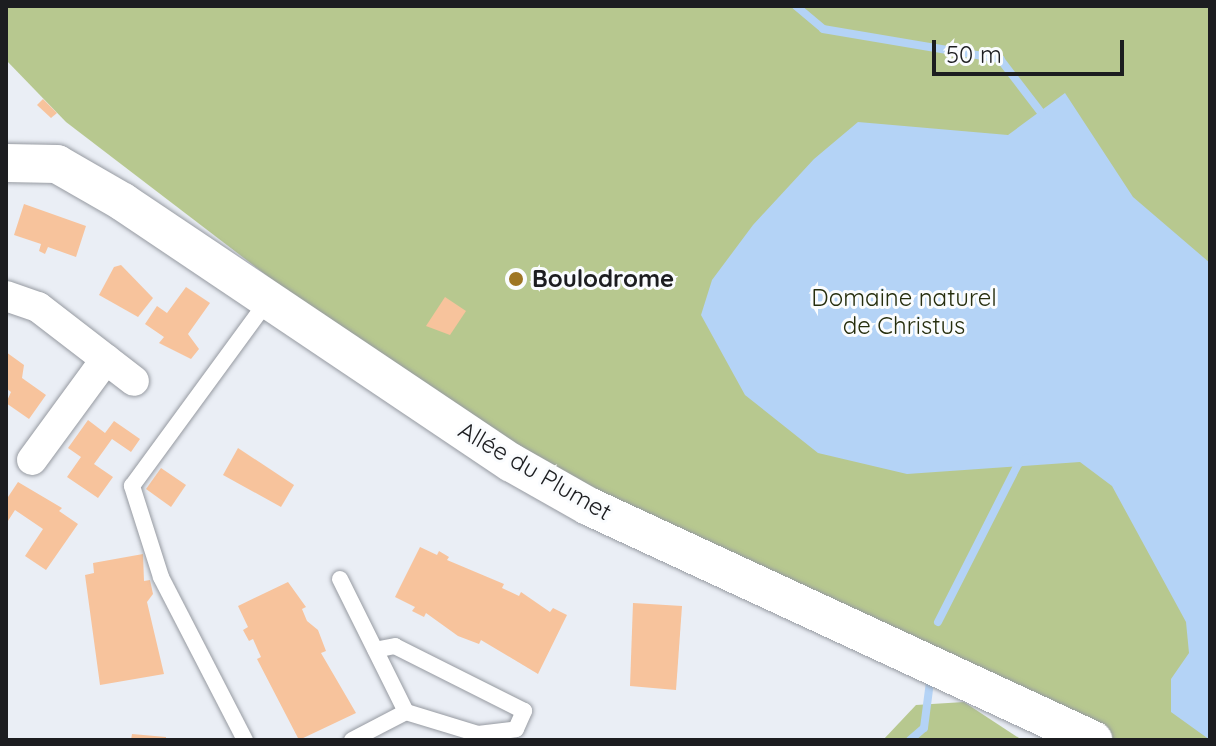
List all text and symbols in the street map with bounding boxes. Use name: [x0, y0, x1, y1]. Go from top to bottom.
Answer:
scale bar: [936, 24, 1128, 74]
text: 50 m: [946, 39, 1002, 69]
place label: Boulodrome: [532, 265, 674, 293]
marker: Boulodrome: [507, 270, 525, 288]
park label: Domaine naturel de Christus: [811, 284, 997, 340]
street label: Allée du Plumet: [453, 416, 617, 526]

